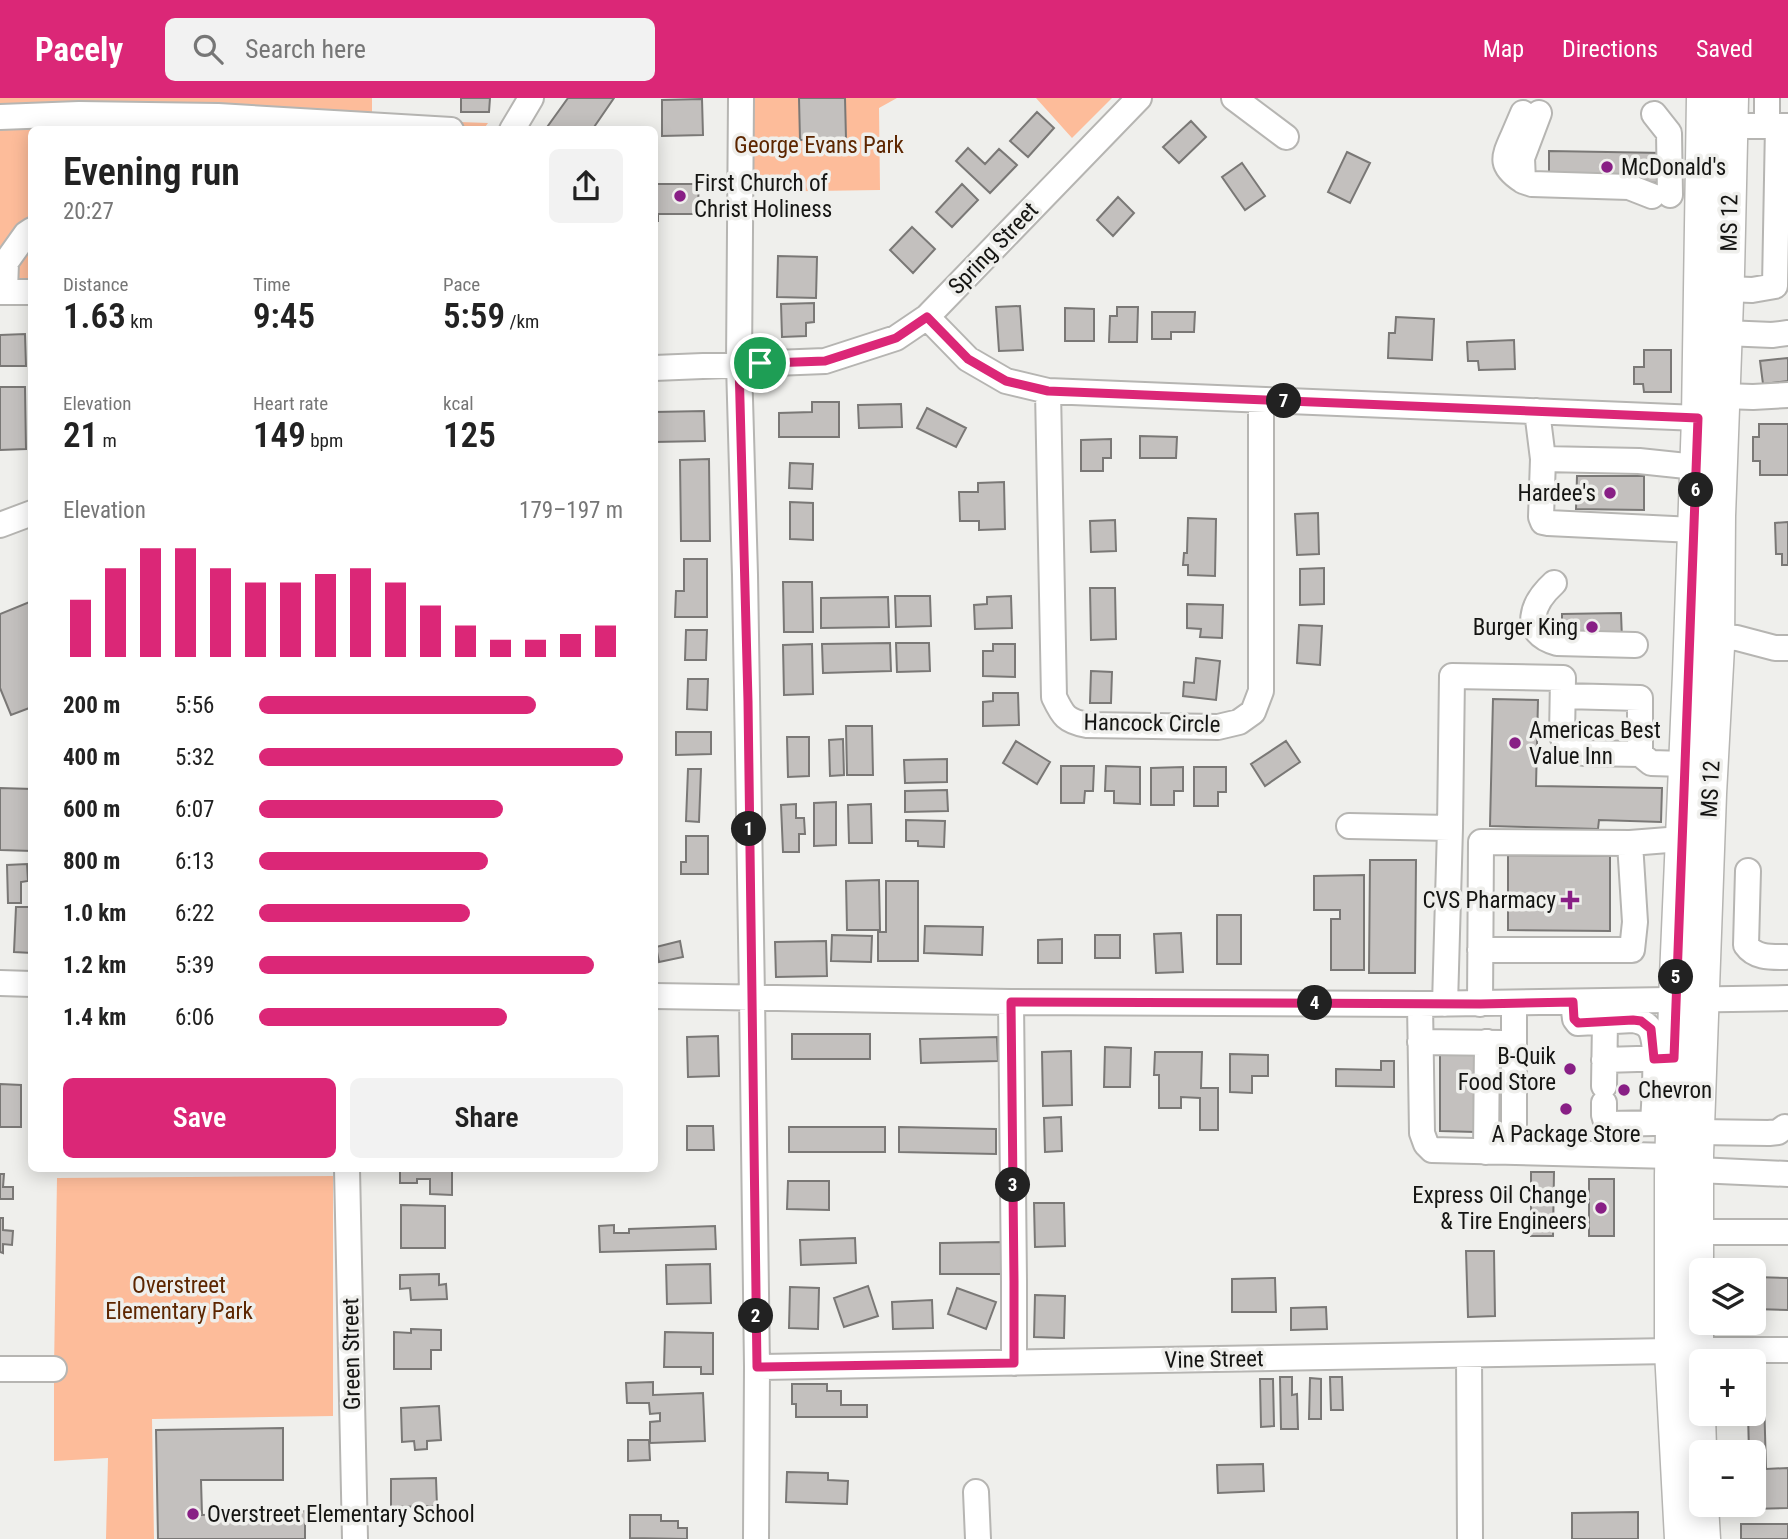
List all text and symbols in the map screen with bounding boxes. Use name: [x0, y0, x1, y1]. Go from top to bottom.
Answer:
search box: [165, 18, 655, 81]
text: Pacely: [35, 30, 123, 69]
icon: search: [189, 30, 227, 68]
text: Search here: [245, 34, 366, 64]
text: Map: [1483, 35, 1524, 63]
text: Directions: [1562, 35, 1658, 63]
text: Saved: [1696, 35, 1753, 63]
park label: George Evans Park: [734, 132, 905, 159]
button: share: [549, 149, 623, 223]
text: Evening run: [63, 150, 240, 194]
place label: McDonald's: [1621, 154, 1726, 181]
marker: McDonald's: [1599, 159, 1615, 175]
place label: First Church of Christ Holiness: [694, 170, 832, 223]
marker: First Church of Christ Holiness: [672, 188, 688, 204]
street label: MS 12: [1716, 194, 1743, 252]
street label: Spring Street: [943, 197, 1044, 300]
text: 20:27: [63, 198, 114, 225]
text: Distance: [63, 273, 128, 296]
text: Time: [253, 273, 290, 296]
text: Pace: [443, 273, 480, 296]
text: 1.63: [63, 296, 126, 337]
text: 9:45: [253, 296, 315, 337]
text: 5:59: [443, 296, 505, 337]
text: km: [126, 310, 153, 333]
text: /km: [505, 310, 539, 333]
pin: [730, 333, 790, 393]
icon: arrive: [741, 344, 779, 382]
pin: 7: [1266, 384, 1302, 418]
text: 7: [1279, 389, 1288, 412]
text: Elevation: [63, 392, 131, 415]
text: Heart rate: [253, 392, 328, 415]
text: kcal: [443, 392, 474, 415]
text: 21: [63, 415, 98, 456]
text: 149: [253, 415, 306, 456]
text: 125: [443, 415, 496, 456]
text: m: [98, 429, 117, 452]
text: bpm: [306, 429, 343, 452]
pin: 6: [1678, 472, 1714, 508]
text: 6: [1691, 478, 1700, 501]
place label: Hardee's: [1517, 480, 1596, 507]
marker: Hardee's: [1602, 485, 1618, 501]
text: Elevation: [63, 497, 146, 524]
text: 179–197 m: [519, 497, 623, 524]
place label: Burger King: [1473, 614, 1578, 641]
marker: Burger King: [1584, 619, 1600, 635]
text: 200 m: [63, 692, 120, 719]
text: 5:56: [175, 692, 214, 719]
street label: Hancock Circle: [1083, 709, 1221, 738]
place label: Americas Best Value Inn: [1529, 717, 1661, 770]
marker: Americas Best Value Inn: [1507, 735, 1523, 751]
text: 400 m: [63, 744, 120, 771]
text: 5:32: [175, 744, 214, 771]
street label: MS 12: [1696, 760, 1725, 818]
text: 600 m: [63, 796, 120, 823]
text: 6:07: [175, 796, 214, 823]
pin: 1: [732, 812, 766, 846]
text: 1: [744, 817, 753, 840]
text: 800 m: [63, 848, 120, 875]
text: 6:13: [175, 848, 214, 875]
place label: CVS Pharmacy: [1422, 887, 1556, 914]
marker: CVS Pharmacy: [1562, 892, 1578, 908]
text: 1.0 km: [63, 900, 126, 927]
text: 6:22: [175, 900, 214, 927]
text: 1.2 km: [63, 952, 126, 979]
text: 5:39: [175, 952, 214, 979]
pin: 5: [1658, 960, 1694, 994]
text: 5: [1671, 965, 1680, 988]
pin: 4: [1298, 986, 1332, 1020]
text: 4: [1310, 991, 1319, 1014]
text: 1.4 km: [63, 1004, 126, 1031]
text: 6:06: [175, 1004, 214, 1031]
place label: B-Quik Food Store: [1458, 1043, 1557, 1096]
marker: B-Quik Food Store: [1562, 1061, 1578, 1077]
place label: Chevron: [1638, 1077, 1712, 1104]
button: Save: [63, 1078, 336, 1158]
button: Share: [350, 1078, 623, 1158]
marker: Chevron: [1616, 1082, 1632, 1098]
marker: A Package Store: [1558, 1101, 1574, 1117]
place label: A Package Store: [1491, 1121, 1641, 1148]
pin: 3: [996, 1168, 1030, 1202]
text: 3: [1008, 1173, 1017, 1196]
place label: Express Oil Change & Tire Engineers: [1412, 1182, 1587, 1235]
marker: Express Oil Change & Tire Engineers: [1593, 1200, 1609, 1216]
map controls: [1689, 1258, 1766, 1517]
button: layers: [1689, 1258, 1766, 1335]
park label: Overstreet Elementary Park: [105, 1272, 253, 1325]
street label: Green Street: [337, 1298, 366, 1410]
pin: 2: [738, 1298, 774, 1334]
text: 2: [751, 1304, 760, 1327]
street label: Vine Street: [1164, 1345, 1264, 1374]
button: +: [1689, 1349, 1766, 1426]
button: −: [1689, 1440, 1766, 1517]
place label: Overstreet Elementary School: [207, 1501, 475, 1528]
marker: Overstreet Elementary School: [185, 1506, 201, 1522]

